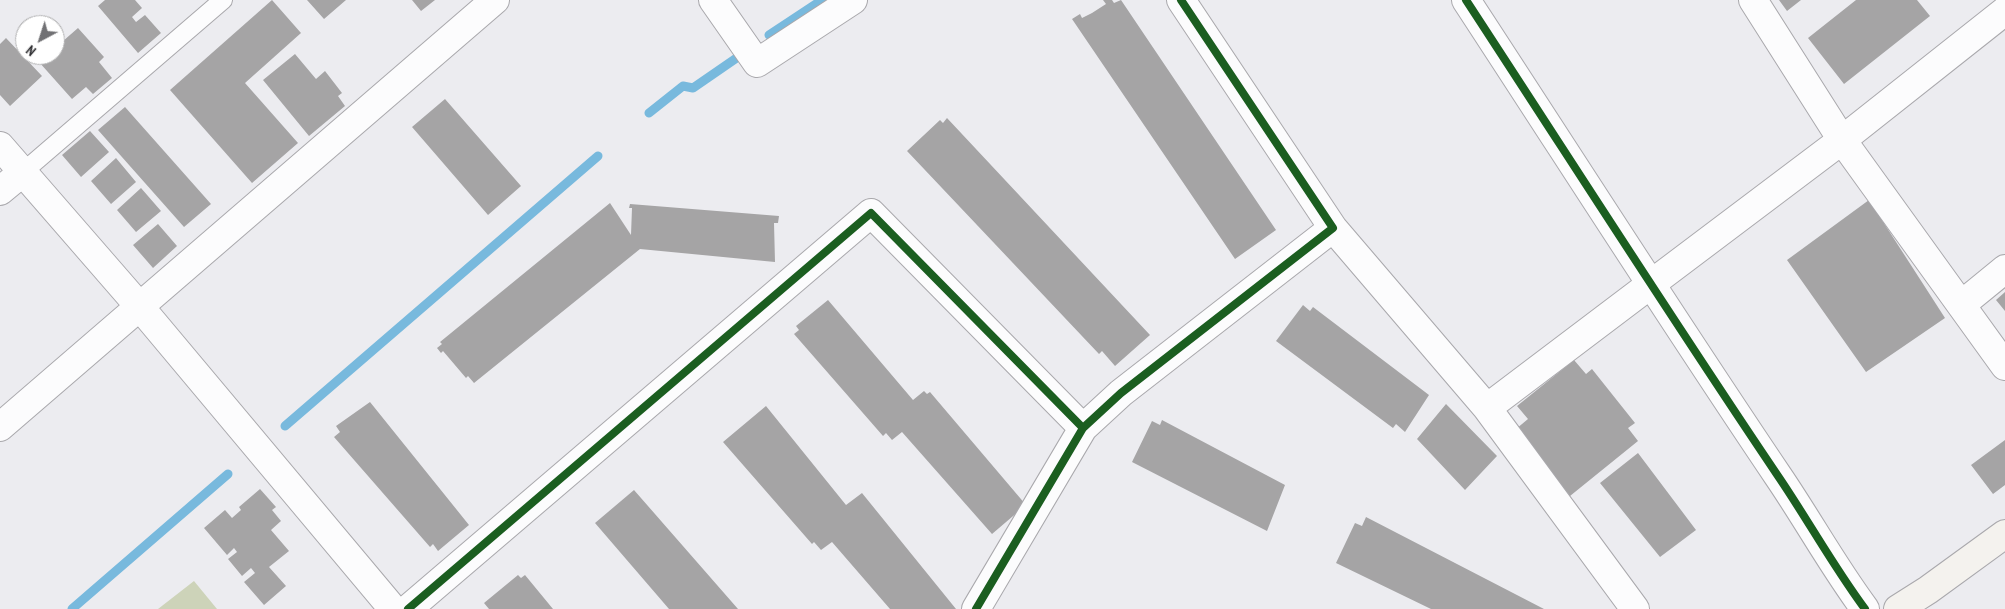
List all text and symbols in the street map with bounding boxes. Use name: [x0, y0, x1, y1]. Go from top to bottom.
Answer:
north arrow: [15, 15, 65, 65]
text: N: [22, 41, 40, 60]

